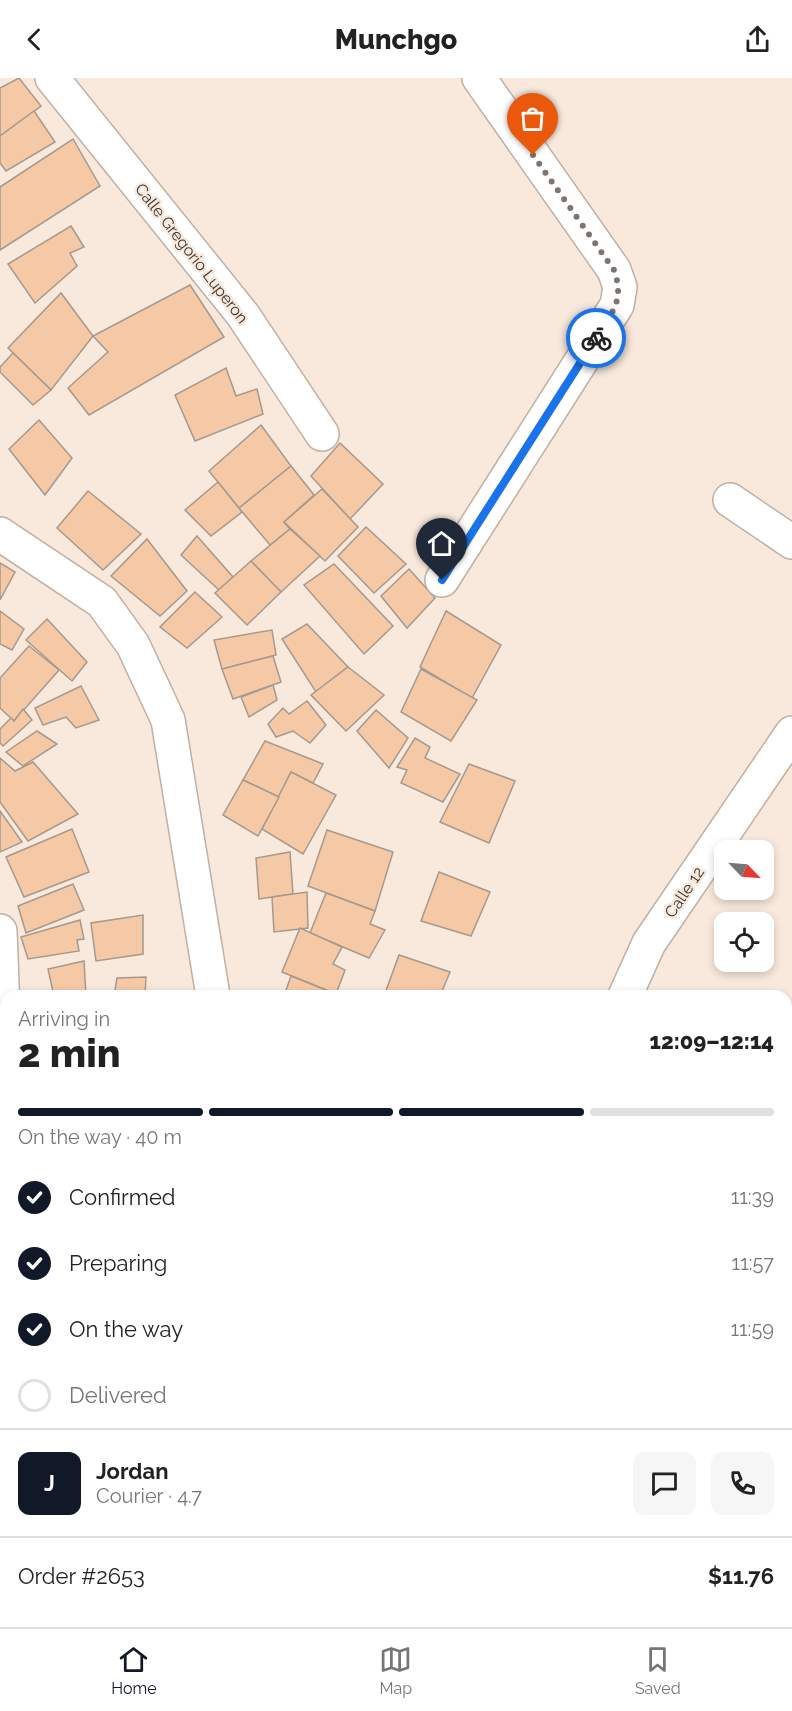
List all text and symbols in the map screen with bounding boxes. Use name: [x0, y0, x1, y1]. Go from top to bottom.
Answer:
icon: back: [18, 23, 51, 56]
icon: share: [741, 23, 774, 56]
text: Munchgo: [335, 24, 457, 55]
pin: [507, 93, 558, 155]
icon: bag: [516, 102, 549, 135]
street label: Calle Gregorio Luperon: [131, 180, 252, 327]
courier: [566, 308, 626, 368]
icon: bike: [580, 322, 613, 355]
pin: [416, 518, 467, 580]
icon: home: [425, 527, 458, 560]
north arrow: [714, 840, 774, 900]
map controls: [714, 840, 774, 972]
street label: Calle 12: [661, 863, 708, 921]
button: locate: [714, 912, 774, 972]
text: Arriving in: [18, 1007, 110, 1031]
text: 12:09–12:14: [650, 1028, 774, 1054]
text: 2 min: [18, 1030, 121, 1076]
text: On the way · 40 m: [18, 1125, 182, 1149]
icon: check: [18, 1181, 51, 1214]
text: Confirmed: [69, 1184, 176, 1210]
text: 11:39: [731, 1185, 774, 1209]
icon: check: [18, 1247, 51, 1280]
text: Preparing: [69, 1250, 167, 1276]
text: 11:57: [732, 1251, 774, 1275]
icon: check: [18, 1313, 51, 1346]
text: On the way: [69, 1316, 183, 1342]
text: 11:59: [731, 1317, 774, 1341]
text: Delivered: [69, 1382, 167, 1408]
button: chat: [633, 1452, 696, 1515]
button: phone: [711, 1452, 774, 1515]
text: Jordan: [96, 1458, 168, 1484]
text: J: [44, 1470, 55, 1496]
text: Courier · 4.7: [96, 1484, 202, 1508]
text: Order #2653: [18, 1563, 145, 1589]
text: $11.76: [708, 1563, 774, 1589]
tab: Home: [111, 1643, 157, 1698]
tab: Map: [379, 1643, 412, 1698]
tab: Saved: [635, 1643, 681, 1698]

